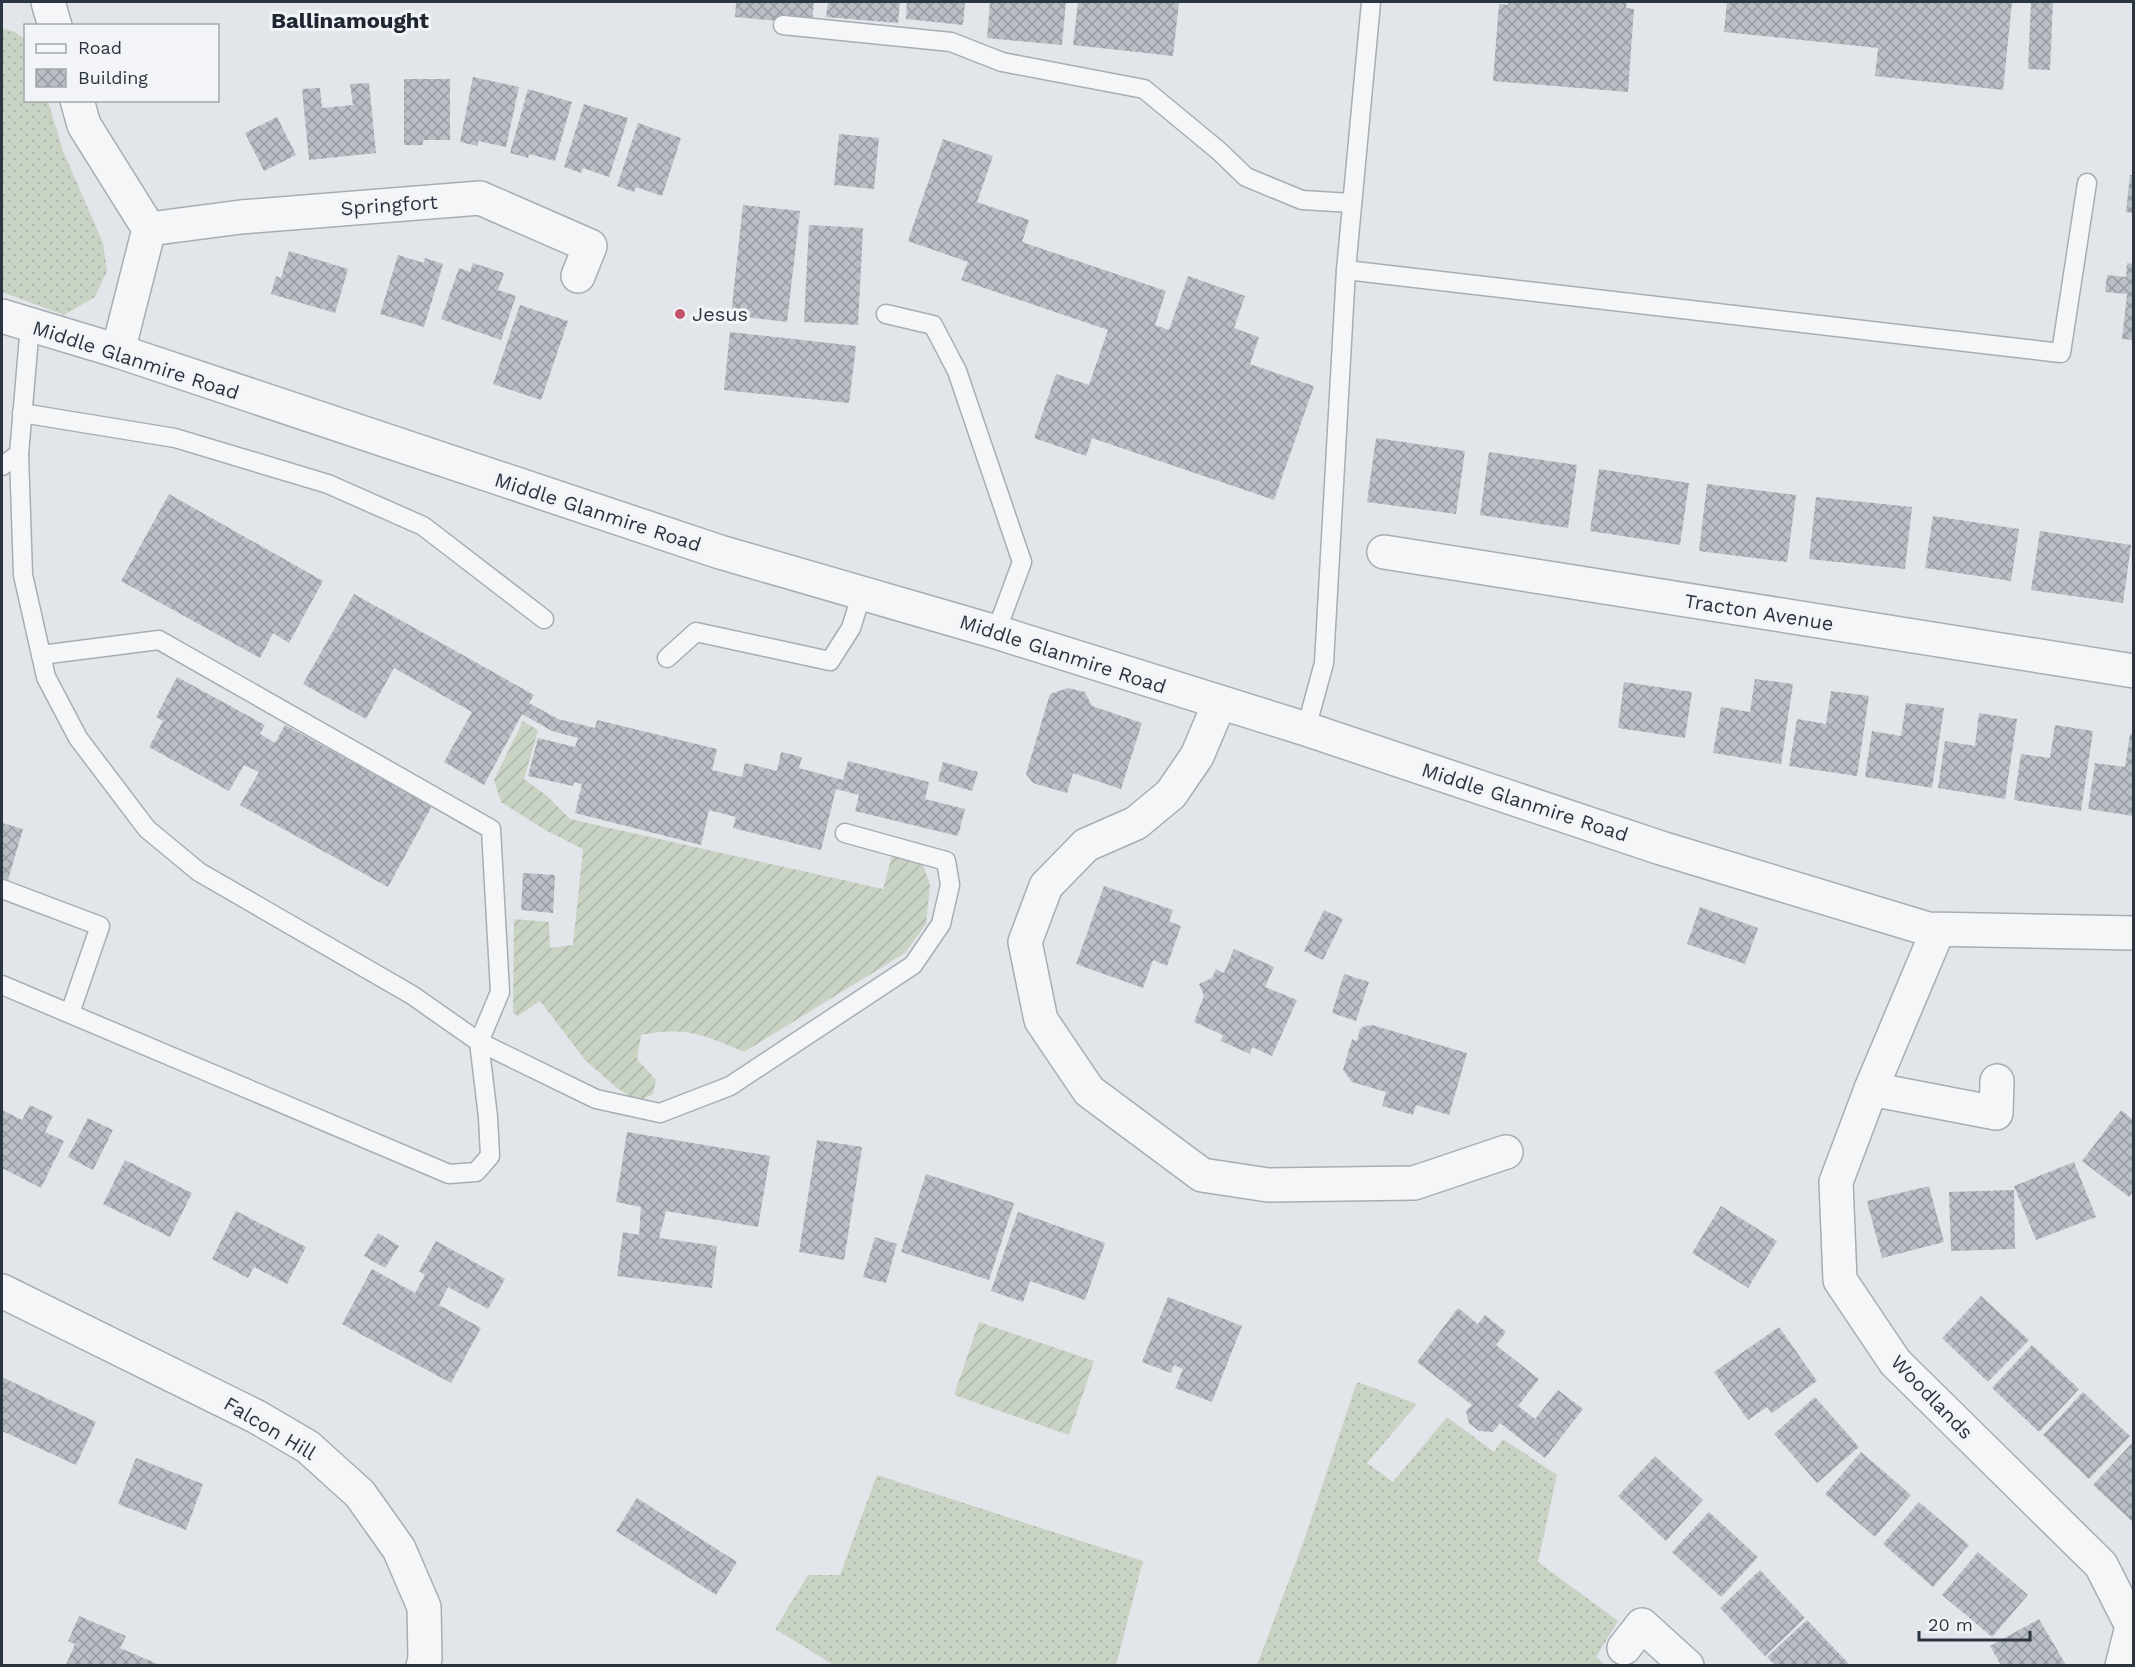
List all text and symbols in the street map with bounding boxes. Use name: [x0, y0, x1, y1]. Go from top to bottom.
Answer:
district label: Ballinamought: [271, 8, 429, 33]
legend: [24, 24, 219, 102]
text: Road: [78, 37, 122, 58]
text: Building: [78, 67, 148, 88]
street label: Springfort: [340, 190, 439, 220]
place label: Jesus: [692, 302, 748, 326]
marker: Jesus: [673, 307, 687, 321]
street label: Middle Glanmire Road: [30, 315, 242, 405]
street label: Middle Glanmire Road: [492, 467, 704, 557]
street label: Tracton Avenue: [1683, 588, 1835, 636]
street label: Middle Glanmire Road: [957, 609, 1169, 699]
street label: Middle Glanmire Road: [1419, 757, 1631, 847]
street label: Woodlands: [1886, 1350, 1978, 1444]
street label: Falcon Hill: [220, 1391, 320, 1465]
scale bar: [1919, 1604, 2030, 1642]
text: 20 m: [1928, 1614, 1973, 1635]

